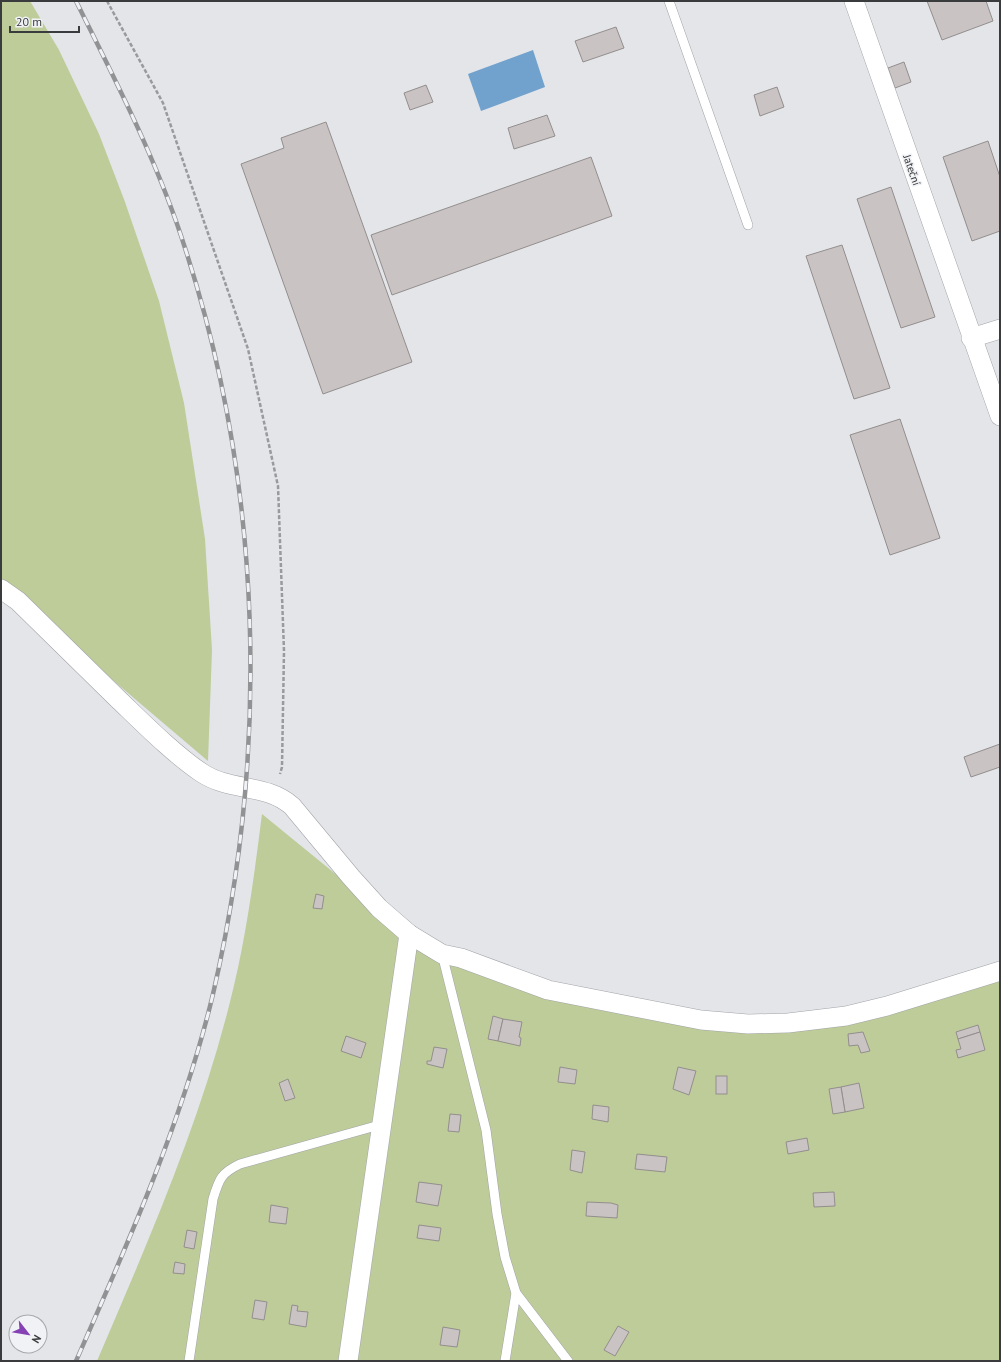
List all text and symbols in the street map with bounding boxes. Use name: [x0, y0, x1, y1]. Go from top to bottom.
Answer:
scale bar: [10, 8, 79, 34]
text: 20 m: [16, 14, 42, 29]
street label: Jateční: [900, 152, 924, 187]
north arrow: [8, 1314, 48, 1354]
text: N: [29, 1332, 44, 1346]

